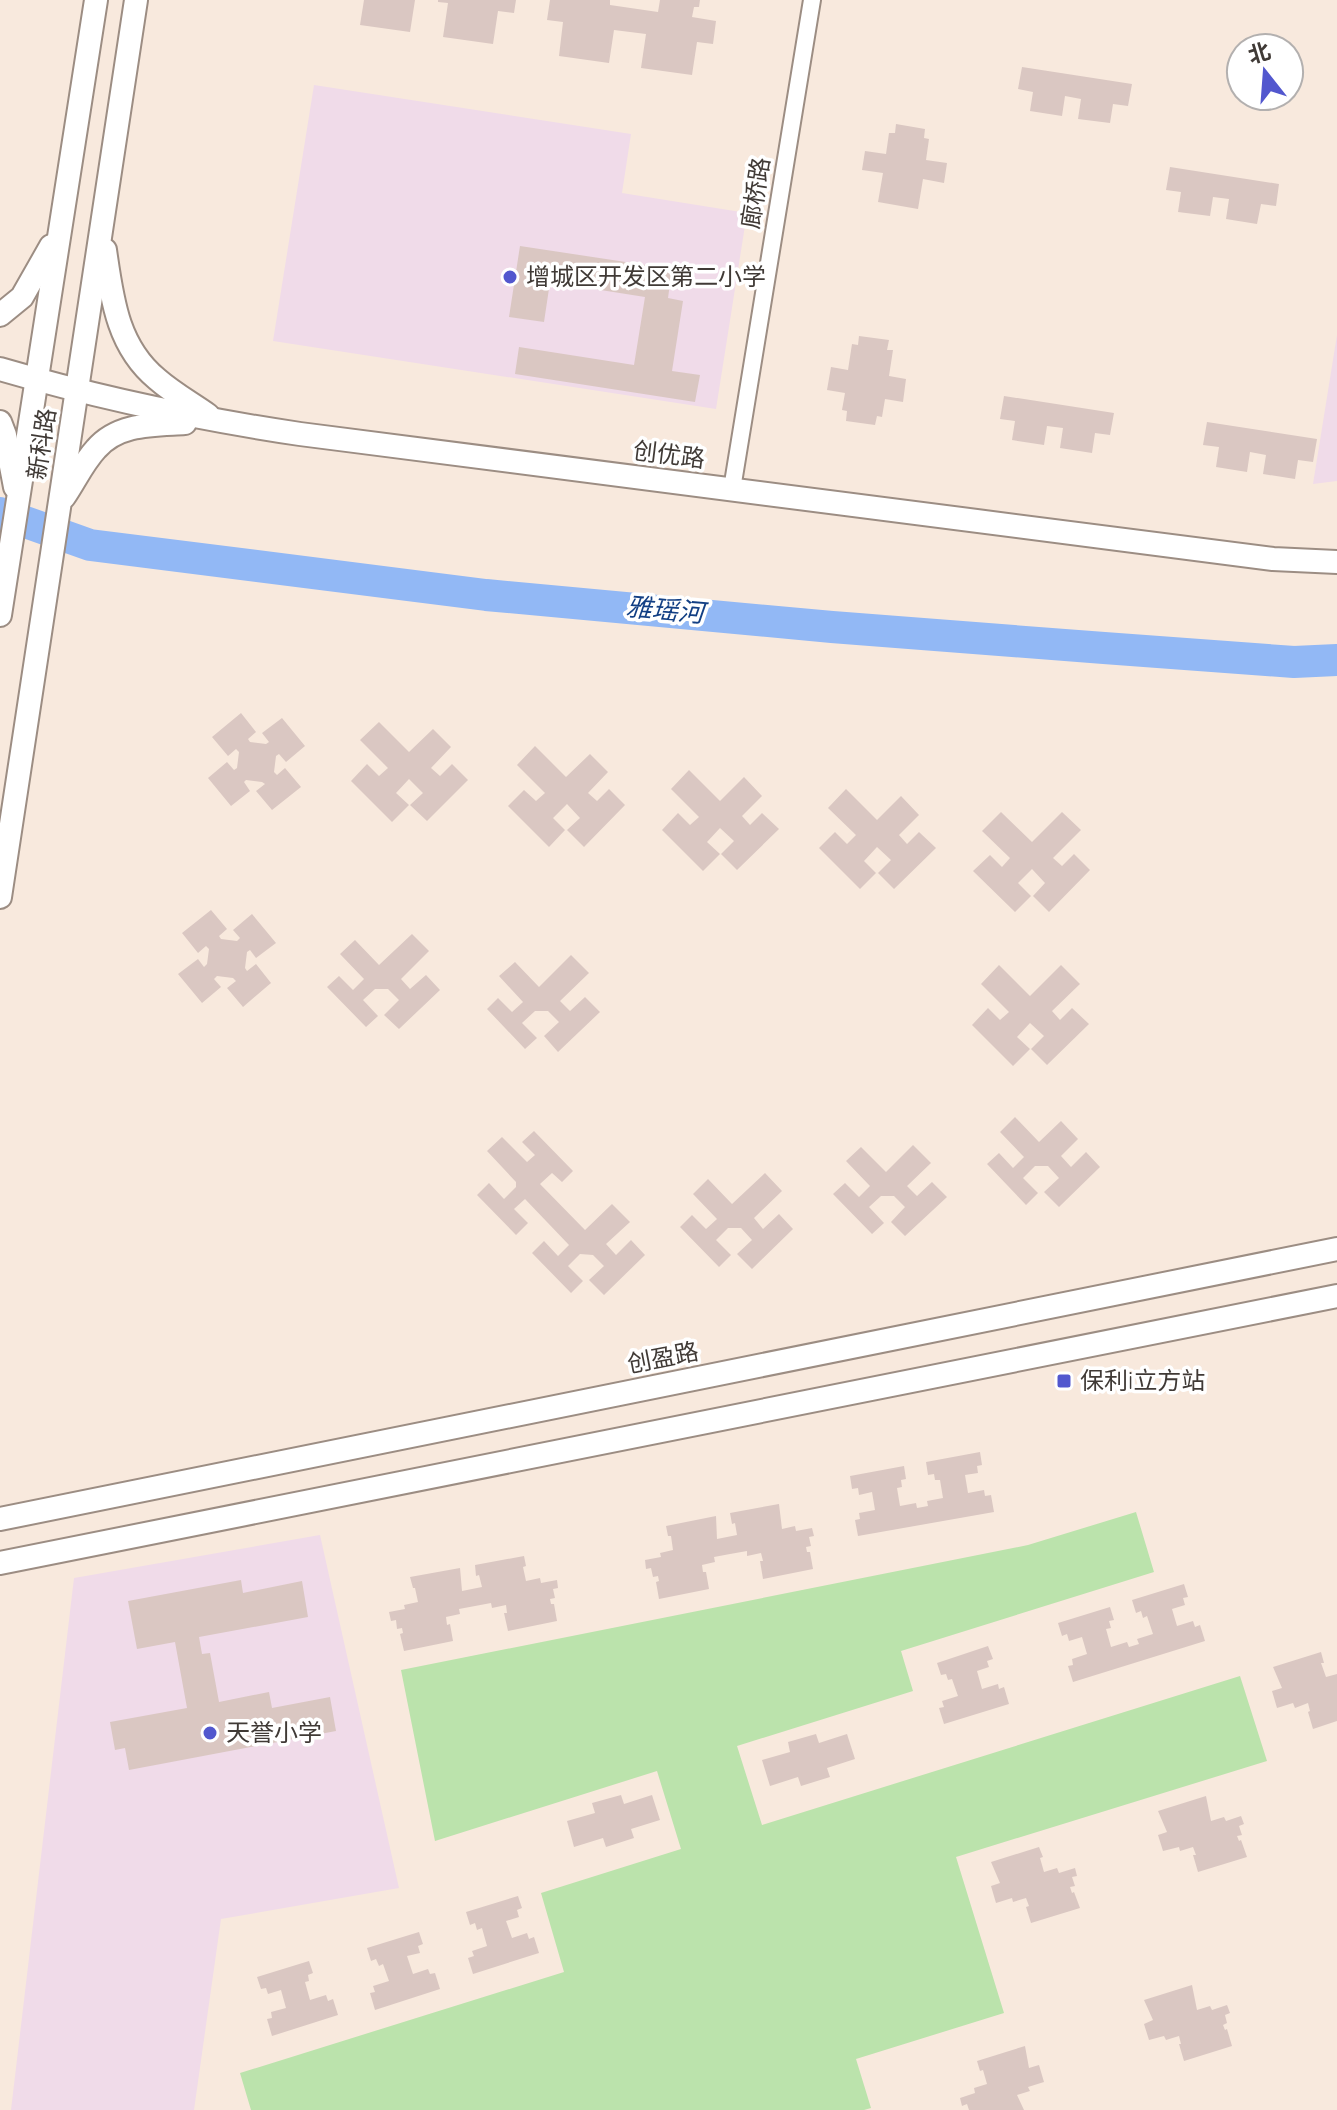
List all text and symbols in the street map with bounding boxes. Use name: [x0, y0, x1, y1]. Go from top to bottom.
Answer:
north arrow: [1225, 32, 1305, 112]
text: 北: [1245, 36, 1274, 69]
street label: 廊桥路: [735, 155, 775, 231]
place label: 增城区开发区第二小学: [526, 261, 766, 291]
marker: 增城区开发区第二小学: [501, 268, 519, 286]
street label: 新科路: [21, 406, 61, 482]
street label: 创优路: [632, 435, 707, 473]
water label: 雅瑶河: [625, 590, 710, 630]
street label: 创盈路: [625, 1335, 701, 1379]
place label: 保利i立方站: [1080, 1365, 1205, 1395]
marker: 保利i立方站: [1055, 1372, 1073, 1390]
place label: 天誉小学: [226, 1717, 322, 1747]
marker: 天誉小学: [201, 1724, 219, 1742]

